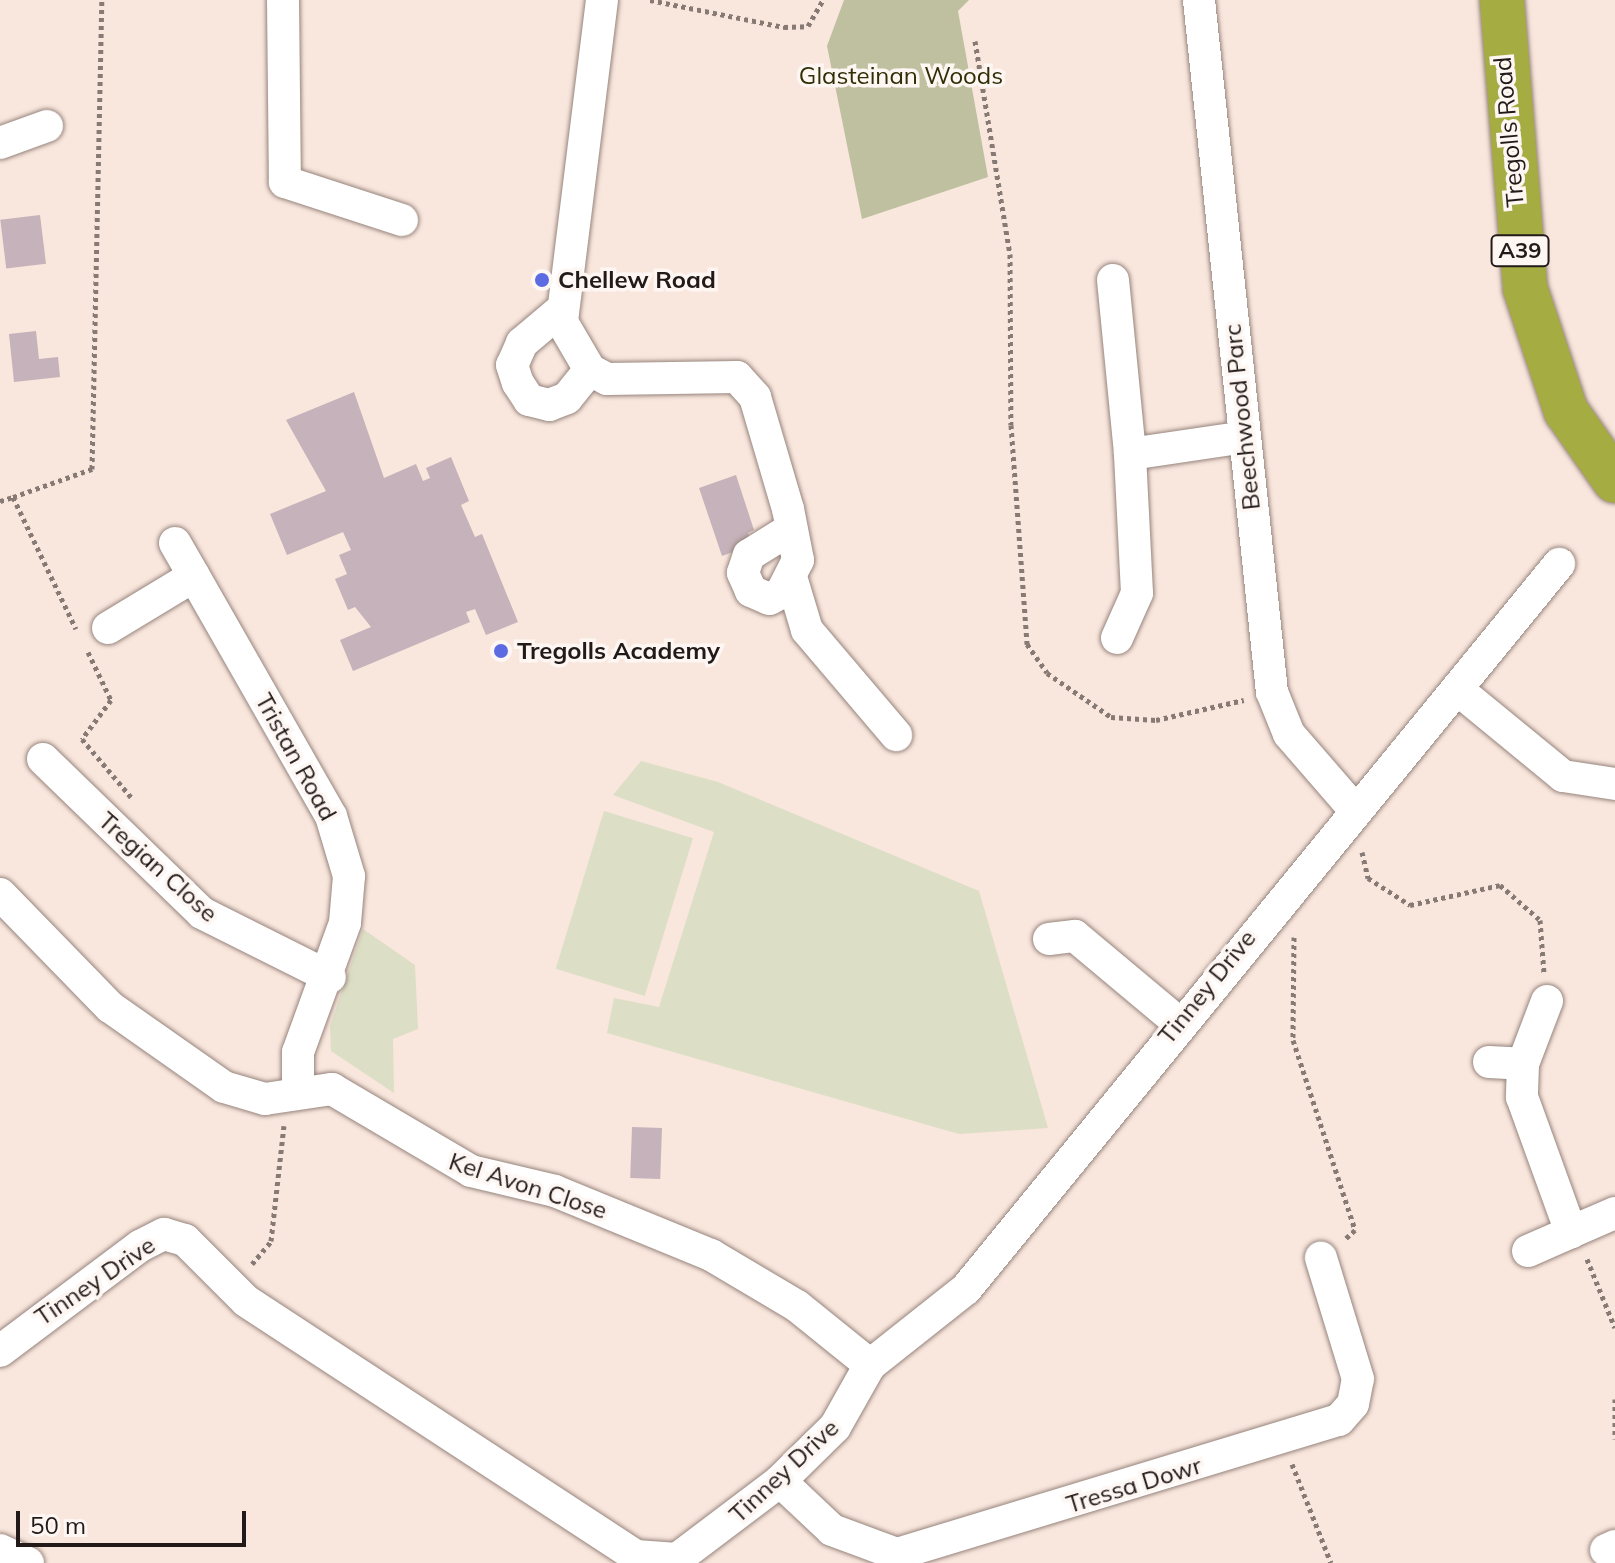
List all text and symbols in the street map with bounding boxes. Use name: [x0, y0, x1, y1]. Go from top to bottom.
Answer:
street label: Tregolls Road: [1488, 56, 1530, 208]
park label: Glasteinan Woods: [799, 62, 1003, 90]
road number: A39: [1490, 233, 1550, 269]
place label: Chellew Road: [558, 266, 716, 294]
marker: Chellew Road: [533, 271, 551, 289]
street label: Beechwood Parc: [1218, 323, 1266, 511]
place label: Tregolls Academy: [517, 637, 720, 665]
marker: Tregolls Academy: [492, 642, 510, 660]
street label: Tristan Road: [249, 688, 343, 826]
street label: Tregian Close: [93, 806, 223, 928]
street label: Tinney Drive: [1152, 924, 1262, 1050]
street label: Kel Avon Close: [445, 1147, 611, 1225]
street label: Tinney Drive: [30, 1230, 160, 1332]
street label: Tinney Drive: [724, 1413, 844, 1529]
street label: Tressa Dowr: [1063, 1451, 1205, 1519]
scale bar: [20, 1495, 250, 1545]
text: 50 m: [30, 1510, 86, 1540]

